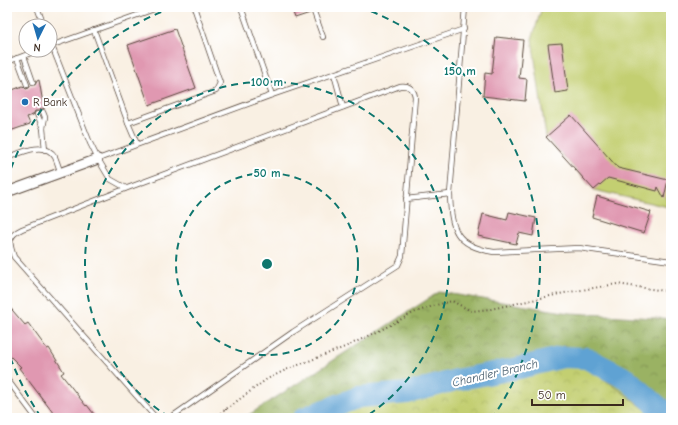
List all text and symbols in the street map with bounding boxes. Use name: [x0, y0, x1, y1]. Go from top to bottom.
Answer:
north arrow: [18, 18, 58, 58]
text: N: [33, 41, 41, 54]
text: 150 m: [444, 64, 476, 78]
text: 100 m: [251, 75, 283, 89]
place label: R Bank: [33, 96, 68, 109]
marker: R Bank: [20, 97, 30, 107]
text: 50 m: [253, 166, 281, 180]
centre of rings: [260, 257, 274, 271]
water label: Chandler Branch: [451, 356, 539, 390]
scale bar: [532, 381, 623, 407]
text: 50 m: [538, 388, 566, 402]

